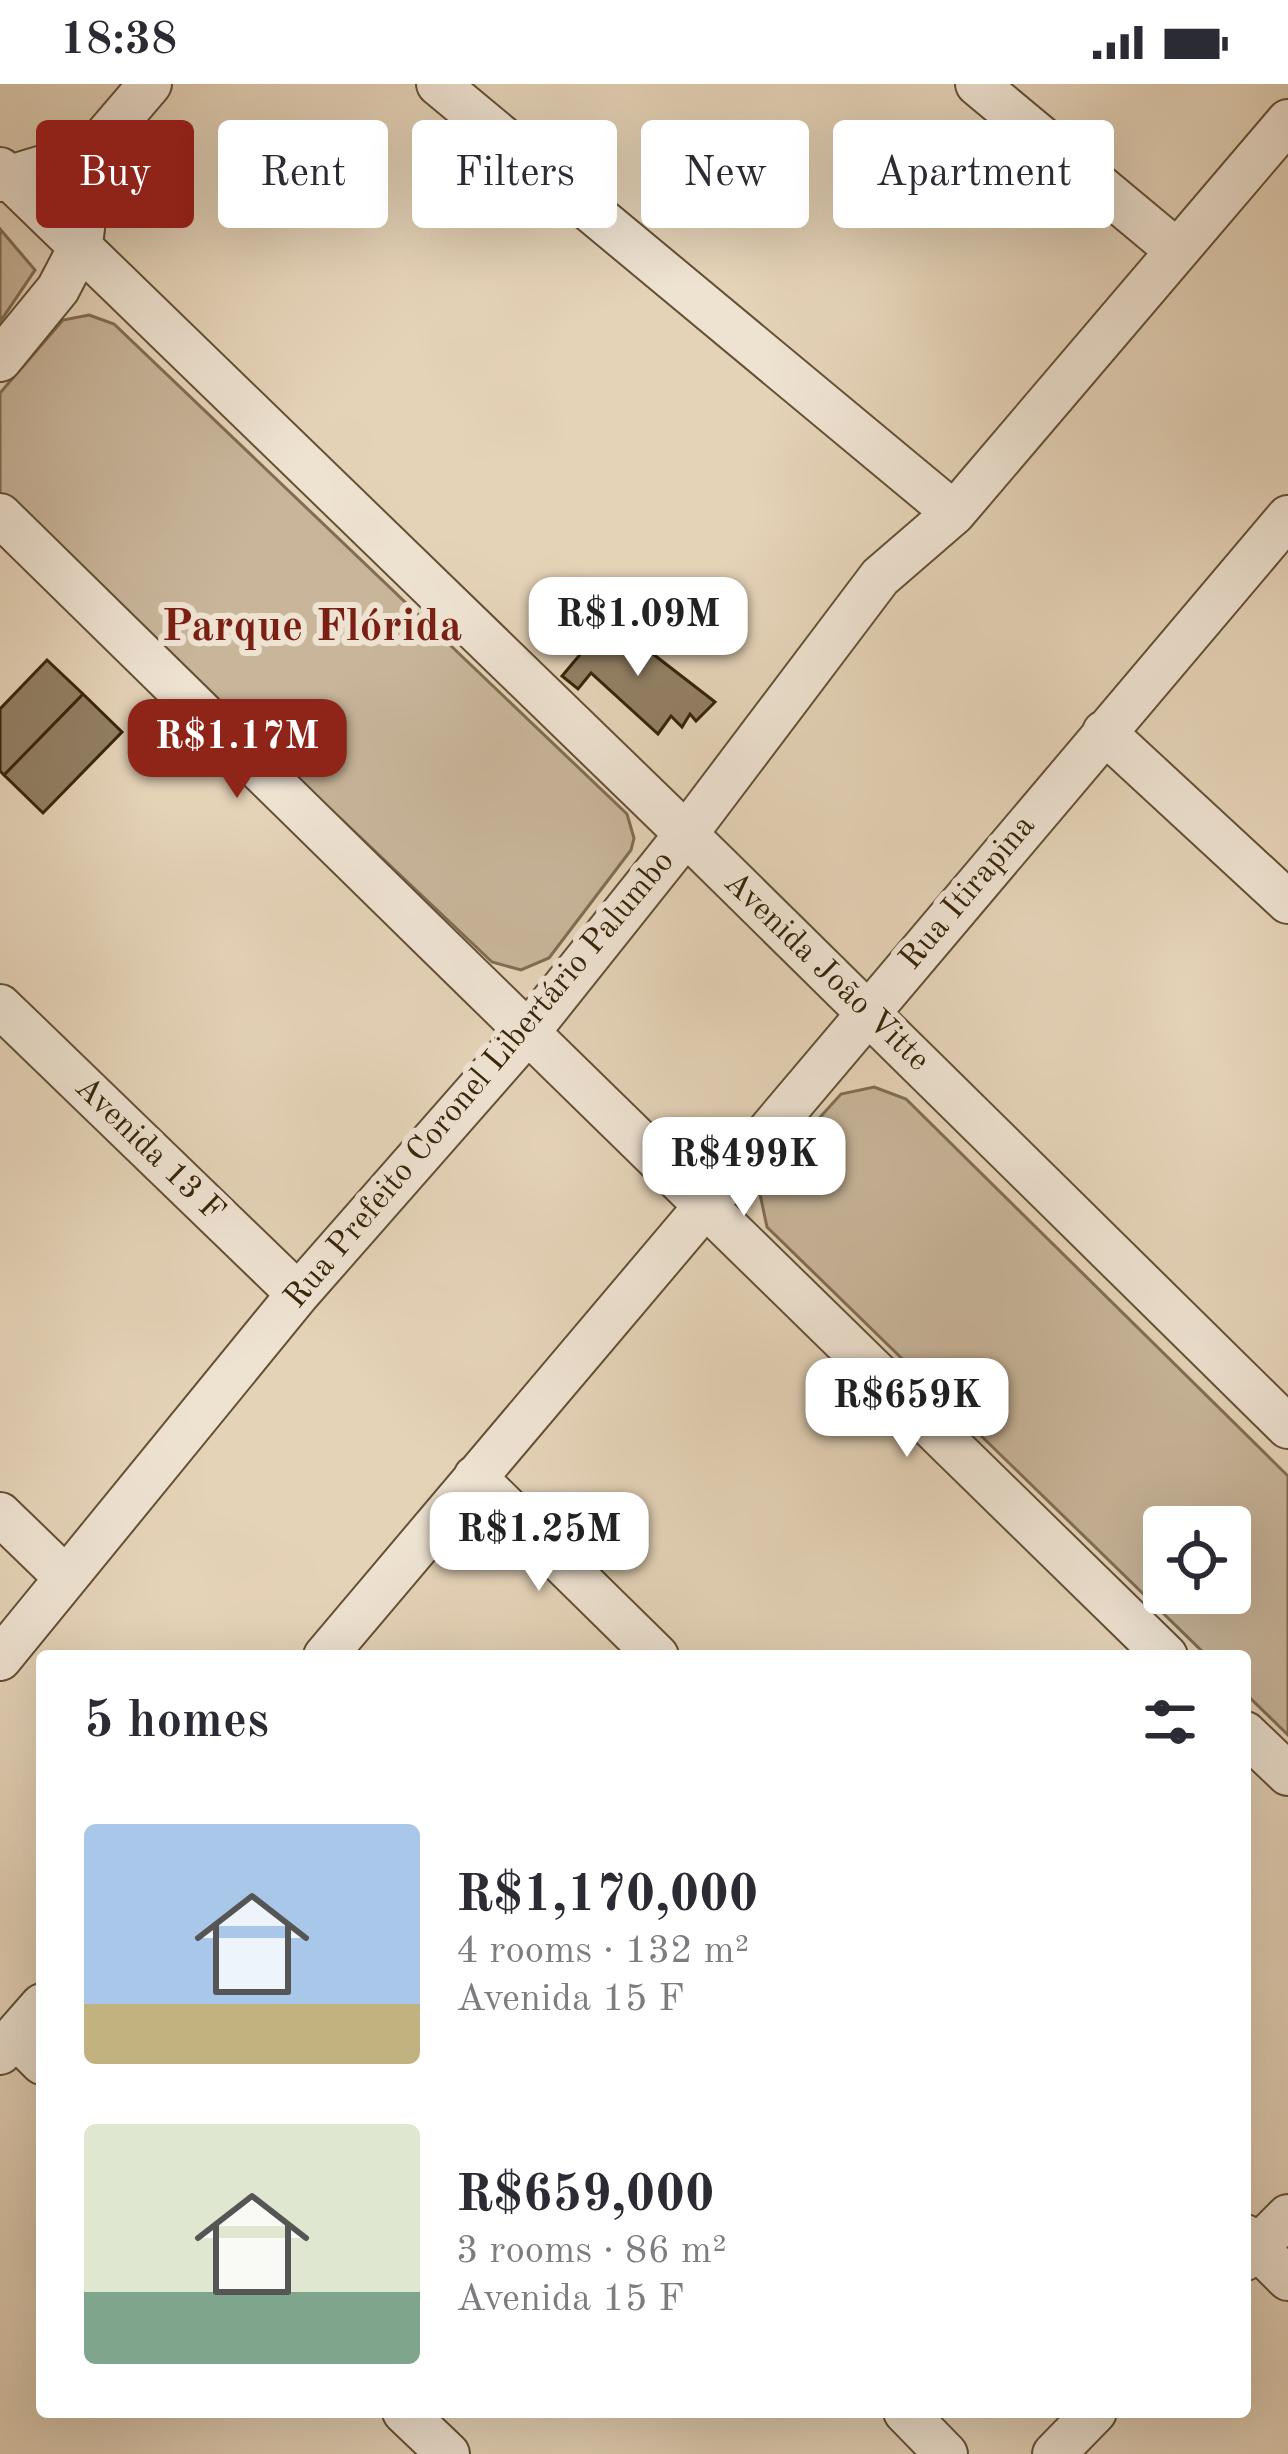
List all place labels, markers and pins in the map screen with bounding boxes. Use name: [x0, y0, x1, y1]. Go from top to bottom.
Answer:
pin: R$1.09M: [527, 577, 749, 679]
pin: R$1.17M: [126, 699, 348, 801]
pin: R$499K: [646, 1117, 842, 1219]
pin: R$659K: [809, 1358, 1005, 1460]
pin: R$1.25M: [428, 1492, 650, 1594]

